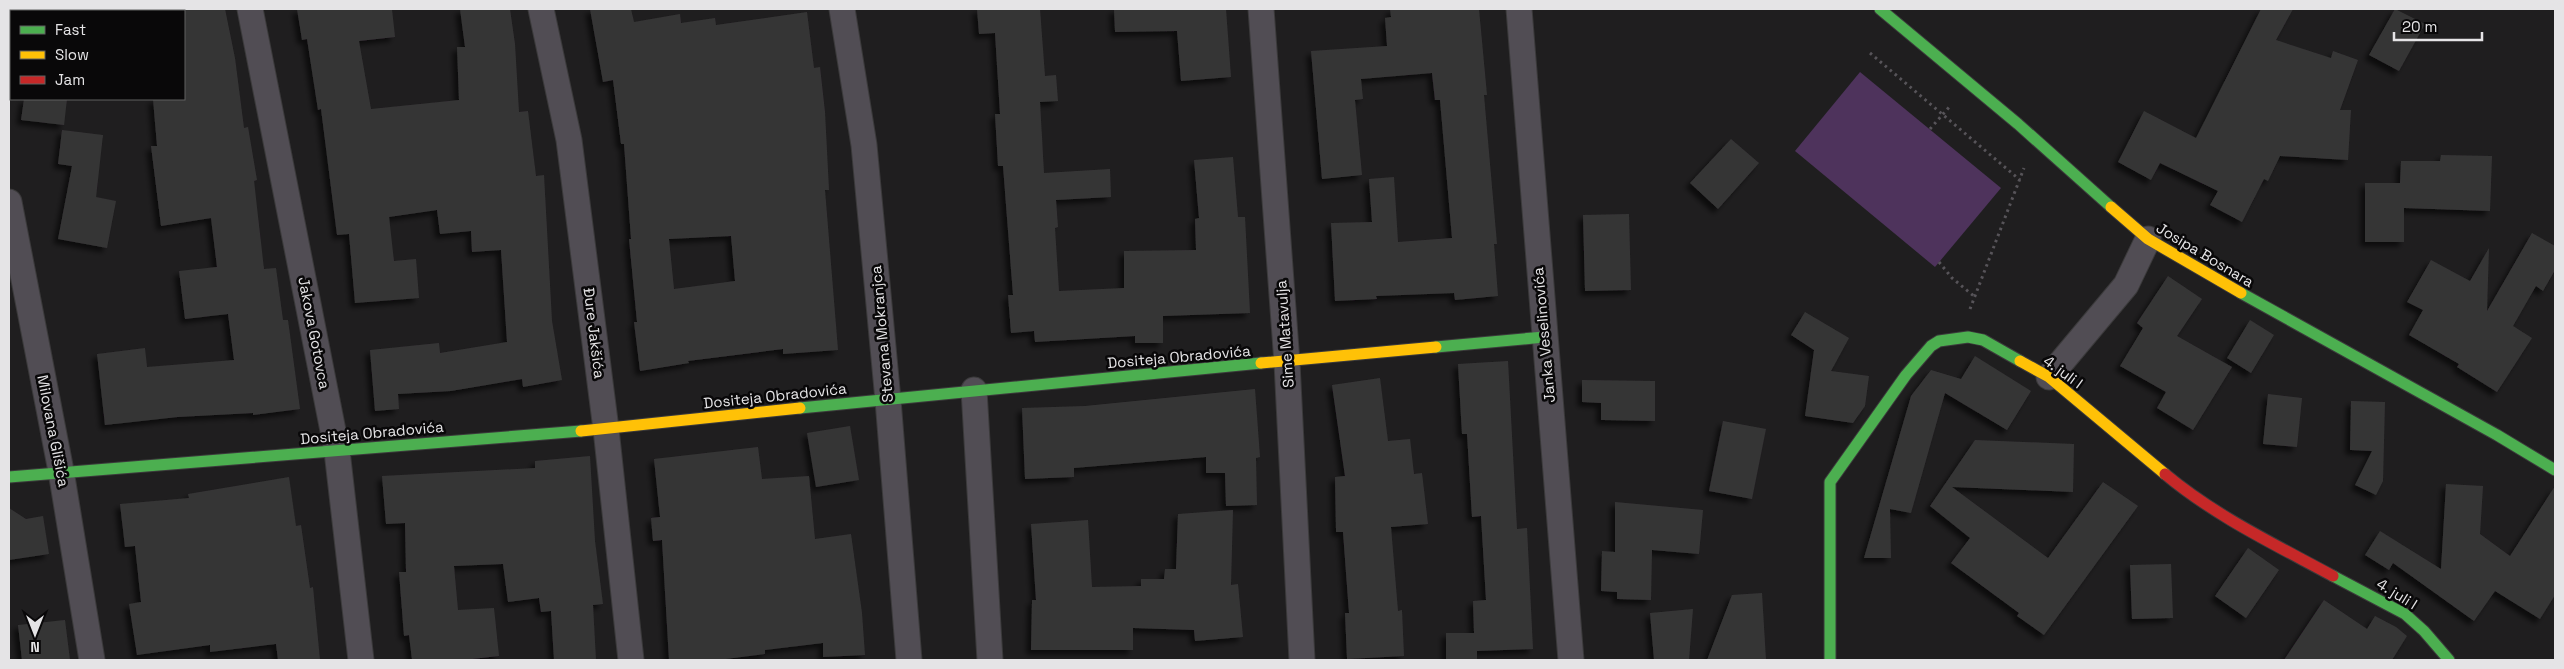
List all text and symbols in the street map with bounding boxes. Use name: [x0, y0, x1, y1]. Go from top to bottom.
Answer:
legend: [10, 10, 185, 100]
scale bar: [2394, 10, 2482, 42]
text: 20 m: [2402, 17, 2437, 36]
text: Fast: [55, 20, 86, 39]
text: Slow: [55, 45, 89, 64]
text: Jam: [55, 70, 85, 89]
street label: Josipa Bosnara: [2153, 218, 2258, 291]
street label: Stevana Mokranjca: [866, 264, 897, 403]
street label: Janka Veselinovića: [1528, 266, 1559, 404]
street label: Jakova Gotovca: [294, 275, 335, 391]
street label: Sime Matavulja: [1271, 279, 1298, 389]
street label: Đure Jakšića: [579, 286, 610, 380]
street label: Dositeja Obradovića: [1106, 341, 1252, 372]
street label: 4. juli I: [2040, 351, 2087, 392]
street label: Milovana Glišića: [33, 373, 74, 489]
street label: Dositeja Obradovića: [702, 378, 848, 412]
street label: Dositeja Obradovića: [299, 417, 445, 448]
street label: 4. juli I: [2373, 574, 2421, 613]
north arrow: [10, 609, 60, 659]
text: N: [30, 638, 40, 656]

